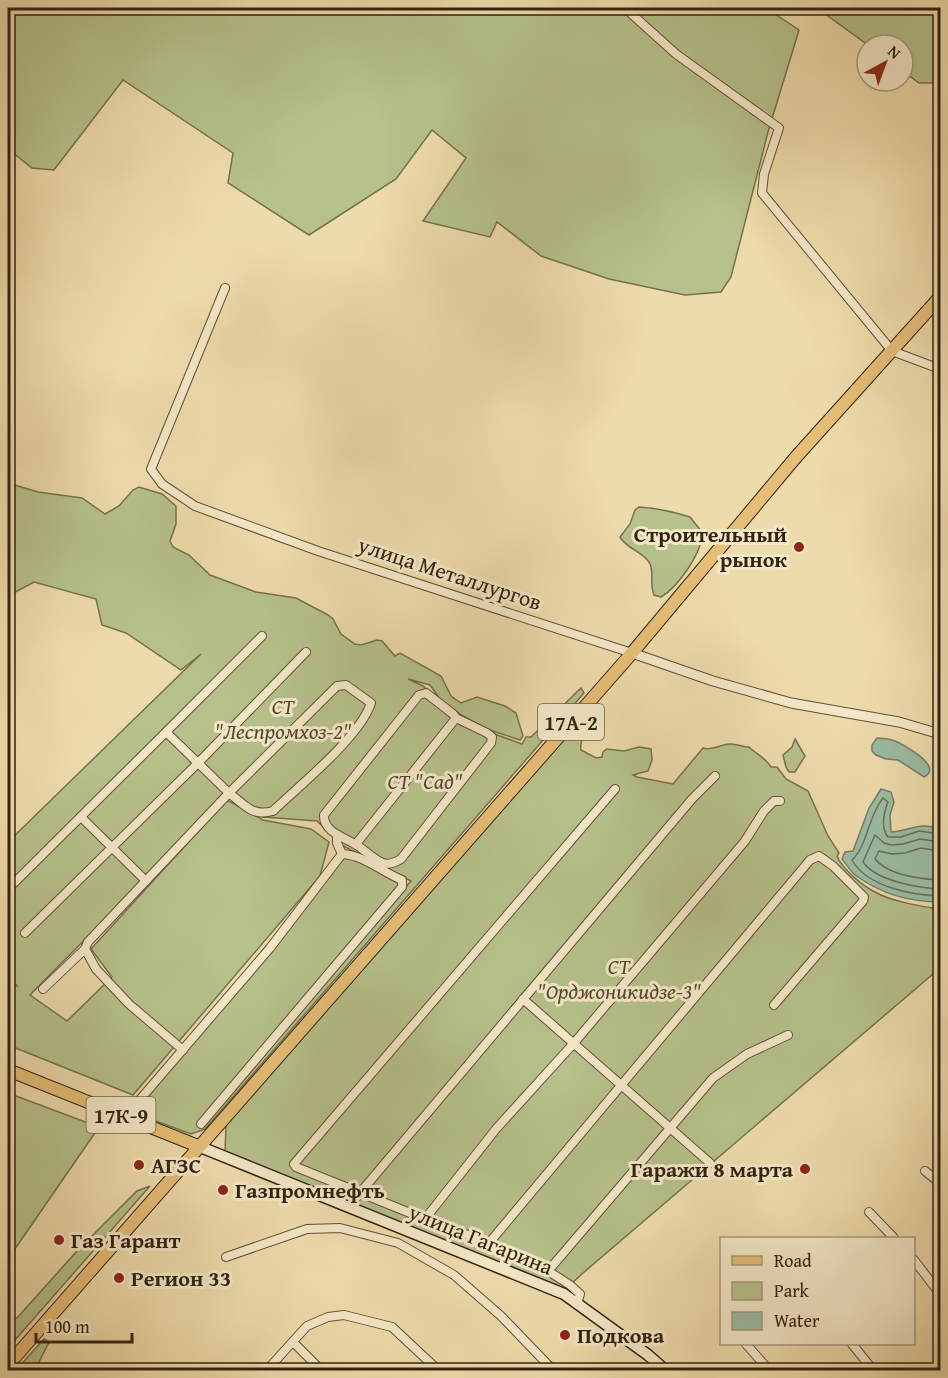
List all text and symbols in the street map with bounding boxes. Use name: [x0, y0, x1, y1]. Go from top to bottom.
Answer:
north arrow: [855, 33, 915, 93]
text: N: [883, 39, 907, 64]
place label: Строительный рынок: [634, 518, 787, 575]
street label: улица Металлургов: [353, 528, 546, 618]
marker: Строительный рынок: [792, 540, 806, 554]
park label: СТ "Леспромхоз-2": [214, 690, 352, 747]
road number: 17А-2: [538, 704, 604, 740]
park label: СТ "Сад": [387, 765, 463, 797]
park label: СТ "Орджоникидзе-3": [537, 950, 701, 1007]
road number: 17К-9: [86, 1097, 156, 1133]
place label: АГЗС: [151, 1149, 201, 1181]
place label: Гаражи 8 марта: [631, 1153, 794, 1185]
marker: АГЗС: [132, 1158, 146, 1172]
marker: Гаражи 8 марта: [798, 1162, 812, 1176]
place label: Газпромнефть: [235, 1174, 385, 1206]
marker: Газпромнефть: [216, 1183, 230, 1197]
street label: улица Гагарина: [403, 1195, 559, 1283]
place label: Газ Гарант: [71, 1224, 181, 1256]
marker: Газ Гарант: [52, 1233, 66, 1247]
legend: [720, 1237, 915, 1345]
text: Road: [774, 1247, 812, 1274]
place label: Регион 33: [131, 1262, 231, 1294]
marker: Регион 33: [112, 1271, 126, 1285]
text: Park: [774, 1277, 810, 1304]
scale bar: [36, 1306, 132, 1344]
text: Water: [774, 1307, 820, 1334]
text: 100 m: [45, 1313, 90, 1340]
place label: Подкова: [577, 1319, 665, 1351]
marker: Подкова: [558, 1328, 572, 1342]

